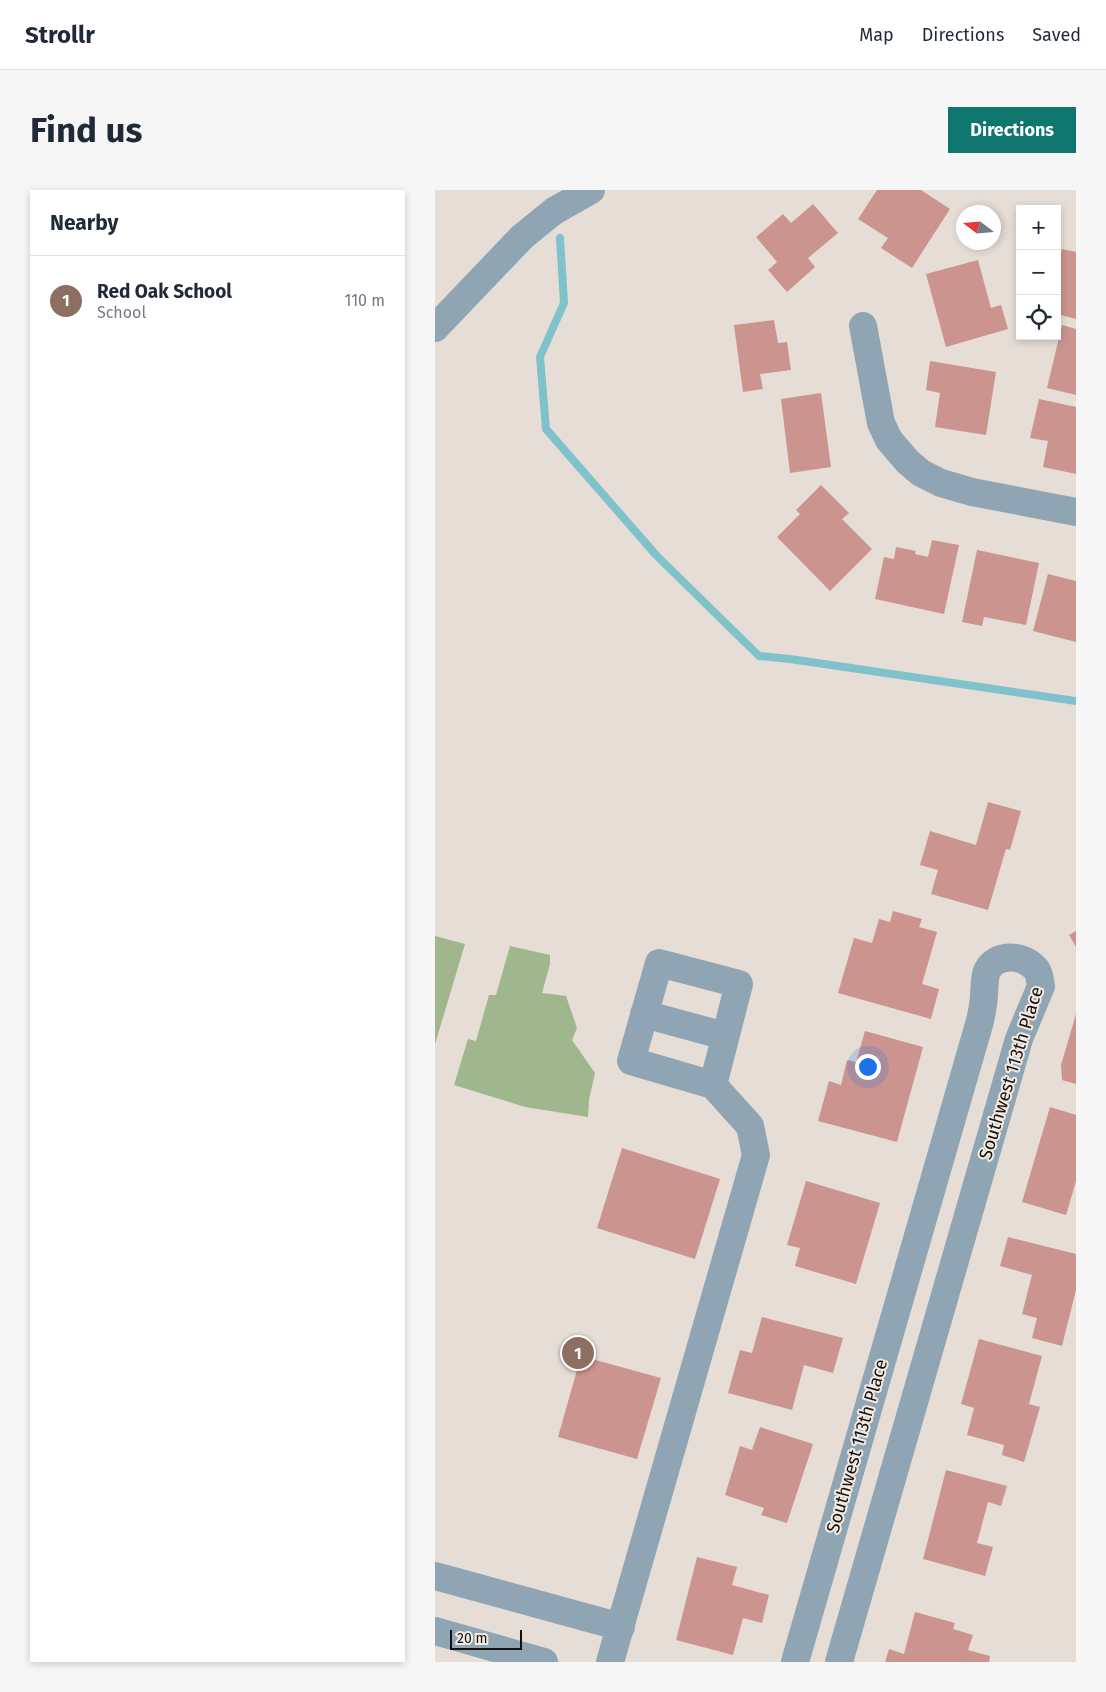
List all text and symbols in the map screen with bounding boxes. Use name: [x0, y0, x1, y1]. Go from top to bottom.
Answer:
text: Strollr: [25, 21, 95, 49]
text: Map: [859, 24, 894, 46]
text: Directions: [922, 24, 1004, 46]
text: Saved: [1032, 24, 1081, 46]
button: Directions: [948, 107, 1076, 153]
text: Find us: [30, 109, 142, 151]
north arrow: [956, 205, 1001, 250]
map controls: [1016, 205, 1061, 340]
button: +: [1016, 205, 1061, 250]
text: Nearby: [50, 210, 118, 236]
button: −: [1016, 250, 1061, 295]
text: Red Oak School: [97, 280, 232, 303]
text: 1: [62, 291, 70, 310]
text: 110 m: [344, 291, 385, 310]
button: locate: [1016, 295, 1061, 340]
text: School: [97, 303, 146, 322]
street label: Southwest 113th Place: [974, 984, 1048, 1162]
your location: [855, 1054, 881, 1080]
pin: 1: [562, 1334, 594, 1372]
street label: Southwest 113th Place: [822, 1357, 892, 1535]
scale bar: [450, 1627, 523, 1650]
text: 20 m: [457, 1630, 487, 1647]

